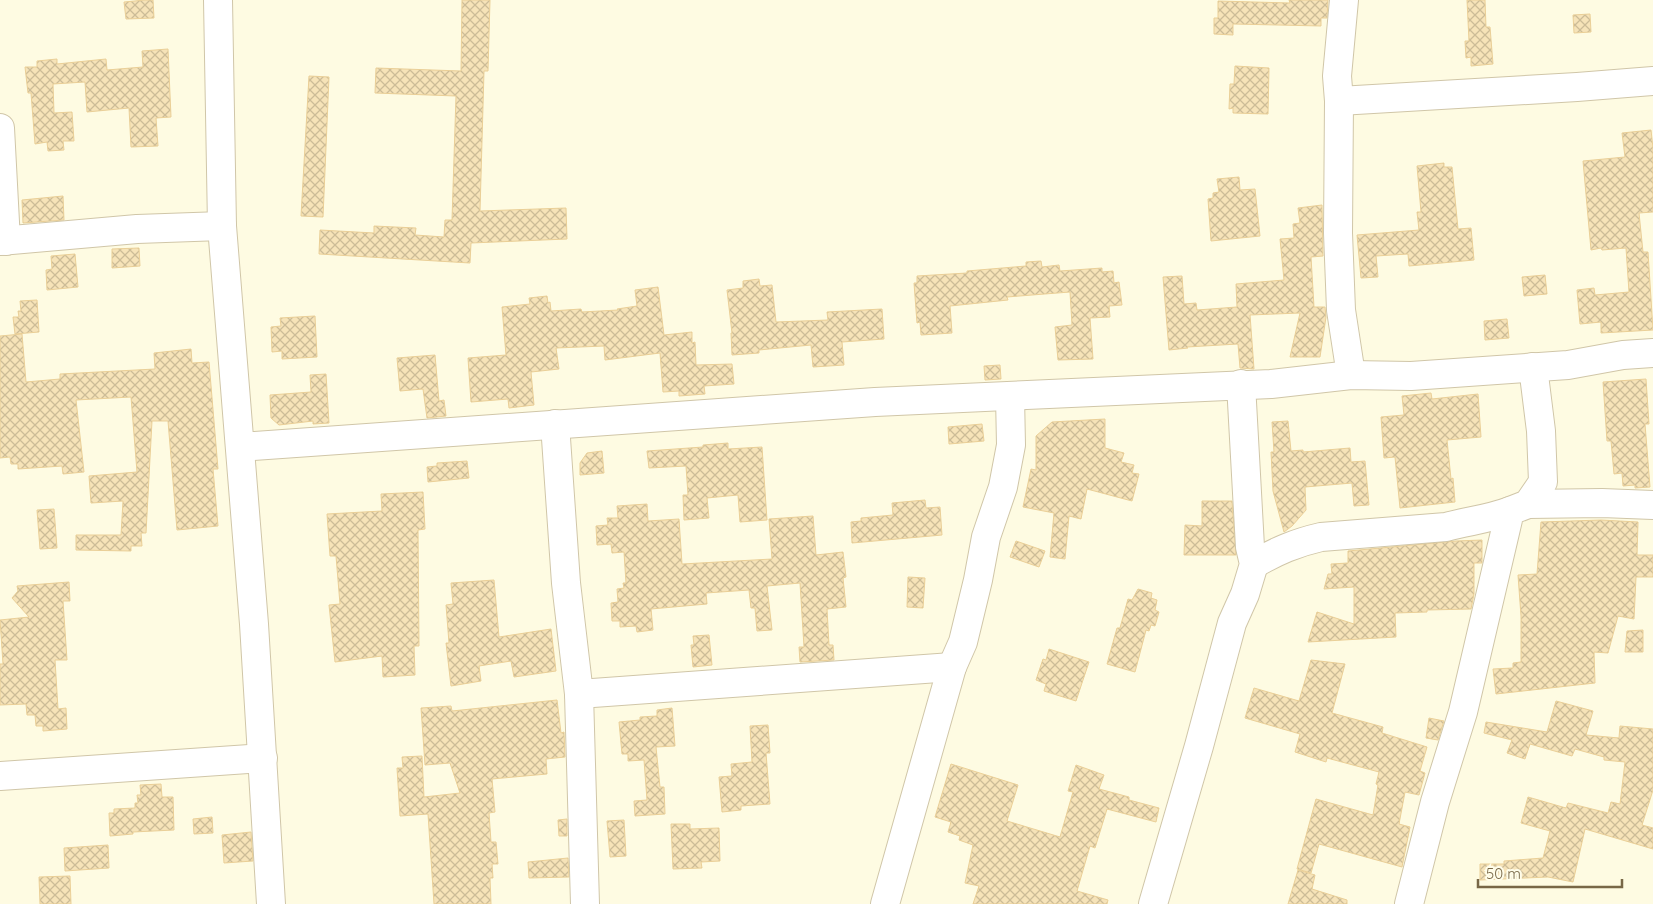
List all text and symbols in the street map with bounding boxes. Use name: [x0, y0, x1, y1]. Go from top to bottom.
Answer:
scale bar: [1478, 856, 1622, 888]
text: 50 m: [1486, 864, 1521, 883]

